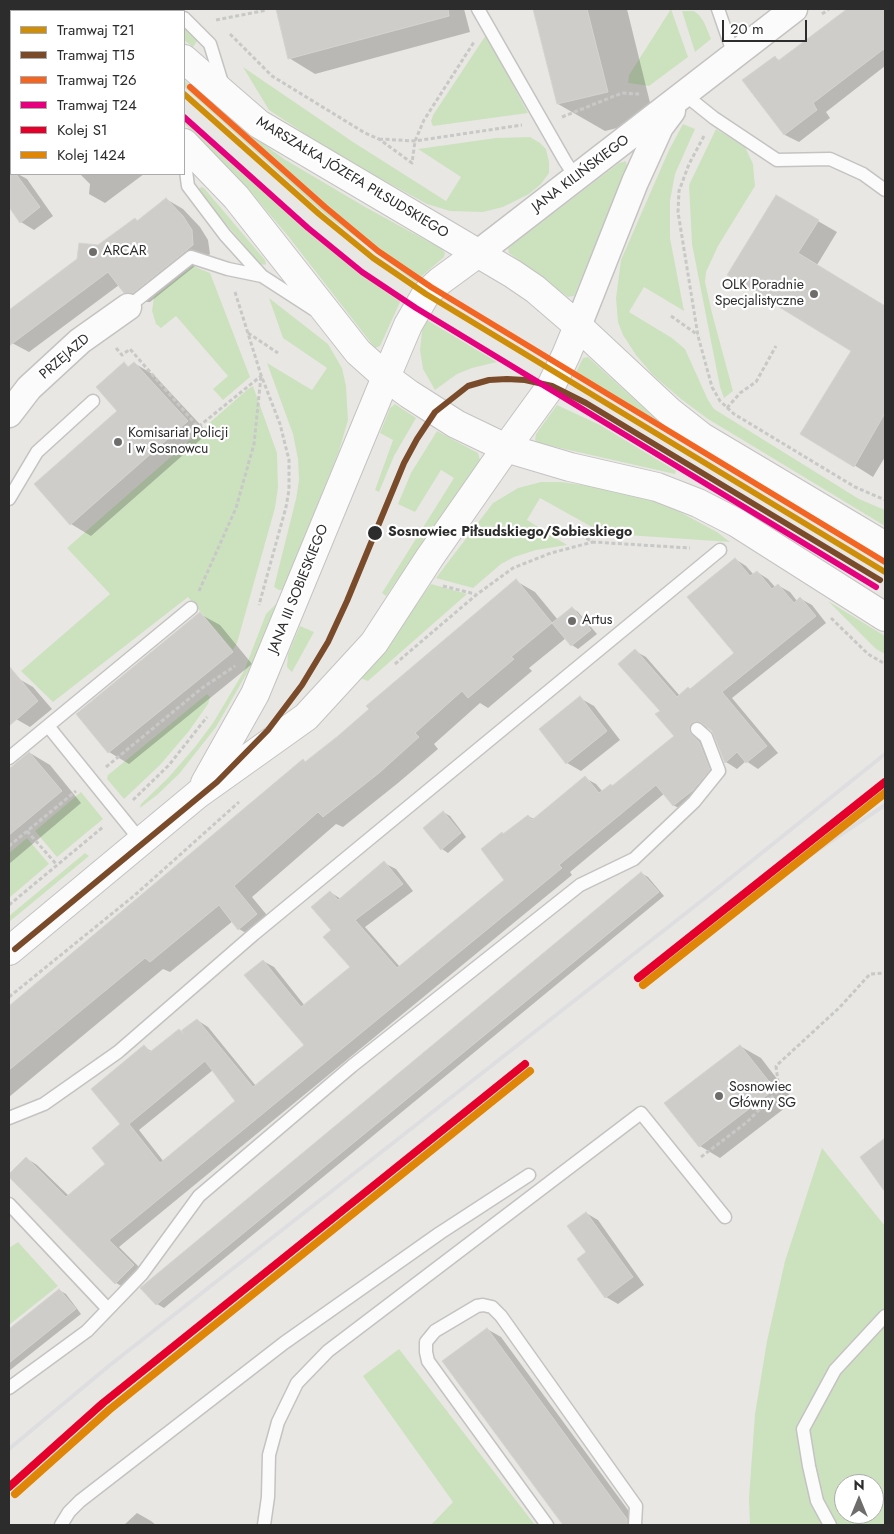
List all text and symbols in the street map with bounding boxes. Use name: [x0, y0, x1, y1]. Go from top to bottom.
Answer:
legend: [10, 10, 185, 175]
scale bar: [724, 10, 809, 42]
text: 20 m: [730, 18, 764, 40]
text: Tramwaj T21: [57, 19, 135, 41]
text: Tramwaj T15: [57, 44, 135, 66]
text: Tramwaj T26: [57, 69, 137, 91]
text: Tramwaj T24: [57, 94, 137, 116]
street label: MARSZAŁKA JÓZEFA PIŁSUDSKIEGO: [253, 114, 451, 242]
text: Kolej S1: [57, 119, 108, 141]
street label: JANA KILIŃSKIEGO: [529, 132, 633, 216]
text: Kolej 1424: [57, 144, 125, 166]
place label: ARCAR: [103, 244, 147, 260]
marker: ARCAR: [87, 246, 99, 258]
place label: OLK Poradnie Specjalistyczne: [715, 278, 804, 310]
marker: OLK Poradnie Specjalistyczne: [808, 288, 820, 300]
street label: PRZEJAZD: [37, 331, 93, 383]
place label: Komisariat Policji I w Sosnowcu: [128, 426, 228, 458]
marker: Komisariat Policji I w Sosnowcu: [112, 436, 124, 448]
street label: JANA III SOBIESKIEGO: [265, 522, 333, 656]
marker: Sosnowiec Piłsudskiego/Sobieskiego: [366, 524, 384, 542]
place label: Sosnowiec Piłsudskiego/Sobieskiego: [388, 525, 632, 541]
place label: Artus: [582, 613, 612, 629]
marker: Artus: [566, 615, 578, 627]
place label: Sosnowiec Główny SG: [729, 1080, 796, 1112]
marker: Sosnowiec Główny SG: [713, 1090, 725, 1102]
north arrow: [834, 1474, 884, 1524]
text: N: [853, 1475, 865, 1495]

